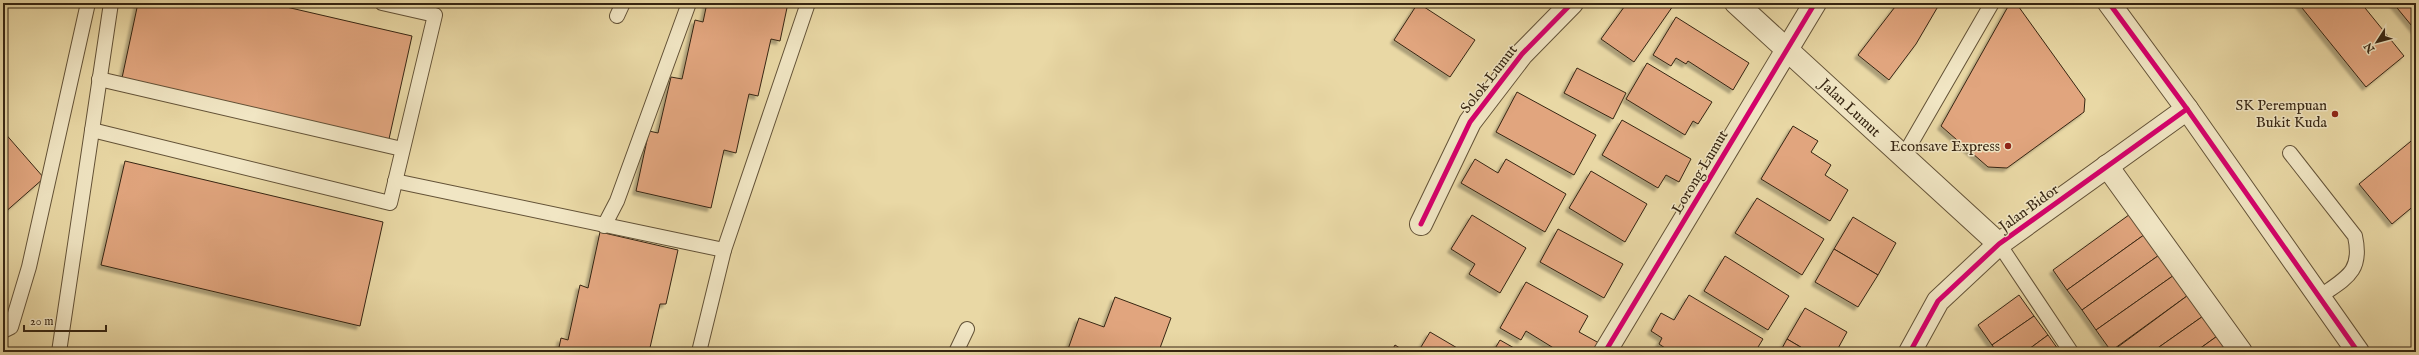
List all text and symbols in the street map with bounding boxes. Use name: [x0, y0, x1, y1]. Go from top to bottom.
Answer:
north arrow: [2357, 22, 2397, 62]
text: N: [2361, 39, 2379, 56]
street label: Solok Lumut: [1456, 41, 1522, 117]
street label: Jalan Lumut: [1814, 73, 1885, 141]
place label: SK Perempuan Bukit Kuda: [2236, 96, 2328, 132]
marker: SK Perempuan Bukit Kuda: [2330, 109, 2340, 119]
street label: Lorong Lumut: [1667, 127, 1733, 217]
place label: Econsave Express: [1890, 137, 2000, 156]
marker: Econsave Express: [2003, 141, 2013, 151]
street label: Jalan Bidor: [1994, 180, 2063, 237]
scale bar: [24, 307, 106, 333]
text: 20 m: [30, 314, 53, 329]

